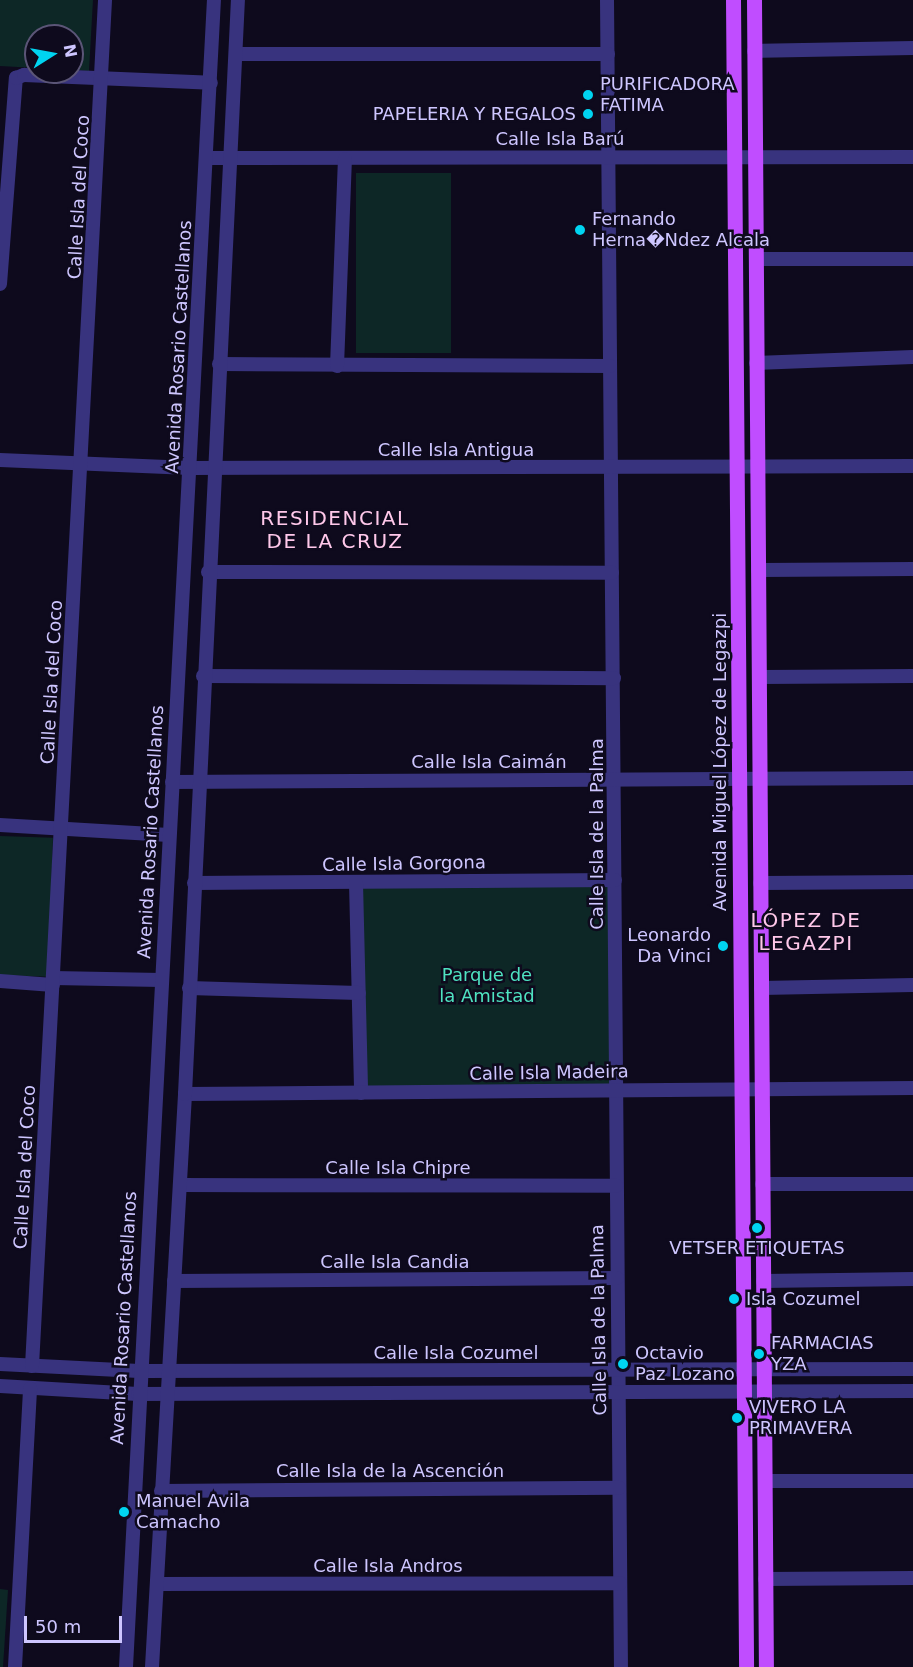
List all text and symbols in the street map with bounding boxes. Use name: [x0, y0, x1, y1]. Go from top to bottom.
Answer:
north arrow: [24, 24, 84, 84]
text: N: [60, 42, 81, 59]
place label: PURIFICADORA FATIMA: [600, 74, 735, 116]
marker: PURIFICADORA FATIMA: [581, 88, 595, 102]
place label: PAPELERIA Y REGALOS: [373, 103, 576, 125]
marker: PAPELERIA Y REGALOS: [581, 107, 595, 121]
street label: Calle Isla del Coco: [64, 114, 94, 280]
street label: Calle Isla Barú: [495, 128, 625, 150]
place label: Fernando Herna�Ndez Alcala: [592, 209, 770, 252]
street label: Avenida Rosario Castellanos: [162, 220, 196, 474]
marker: Fernando Herna�Ndez Alcala: [573, 223, 587, 237]
street label: Calle Isla Antigua: [378, 439, 534, 461]
district label: RESIDENCIAL DE LA CRUZ: [260, 507, 410, 554]
street label: Calle Isla del Coco: [37, 599, 67, 765]
street label: Avenida Miguel López de Legazpi: [709, 613, 731, 911]
street label: Avenida Rosario Castellanos: [134, 705, 168, 959]
street label: Calle Isla de la Palma: [586, 738, 608, 930]
street label: Calle Isla Caimán: [411, 751, 567, 773]
street label: Calle Isla Gorgona: [322, 852, 486, 876]
district label: LÓPEZ DE LEGAZPI: [751, 909, 861, 956]
place label: Leonardo Da Vinci: [627, 925, 711, 968]
marker: Leonardo Da Vinci: [716, 939, 730, 953]
park label: Parque de la Amistad: [439, 965, 535, 1008]
street label: Calle Isla Madeira: [469, 1061, 629, 1085]
street label: Calle Isla del Coco: [10, 1084, 40, 1250]
street label: Calle Isla Chipre: [325, 1157, 471, 1179]
street label: Avenida Rosario Castellanos: [107, 1191, 141, 1445]
marker: VETSER ETIQUETAS: [750, 1221, 764, 1235]
street label: Calle Isla de la Palma: [587, 1224, 611, 1416]
place label: VETSER ETIQUETAS: [669, 1237, 845, 1259]
street label: Calle Isla Candia: [320, 1251, 470, 1273]
place label: Isla Cozumel: [746, 1288, 860, 1310]
marker: Isla Cozumel: [727, 1292, 741, 1306]
place label: FARMACIAS YZA: [771, 1333, 874, 1376]
street label: Calle Isla Cozumel: [374, 1342, 538, 1364]
place label: Octavio Paz Lozano: [635, 1343, 735, 1386]
marker: FARMACIAS YZA: [752, 1347, 766, 1361]
marker: Octavio Paz Lozano: [616, 1357, 630, 1371]
place label: VIVERO LA PRIMAVERA: [749, 1397, 852, 1440]
marker: VIVERO LA PRIMAVERA: [730, 1411, 744, 1425]
street label: Calle Isla de la Ascención: [276, 1460, 504, 1482]
place label: Manuel Avila Camacho: [136, 1491, 250, 1534]
marker: Manuel Avila Camacho: [117, 1505, 131, 1519]
street label: Calle Isla Andros: [313, 1555, 463, 1577]
scale bar: [27, 1604, 124, 1642]
text: 50 m: [35, 1616, 81, 1637]

